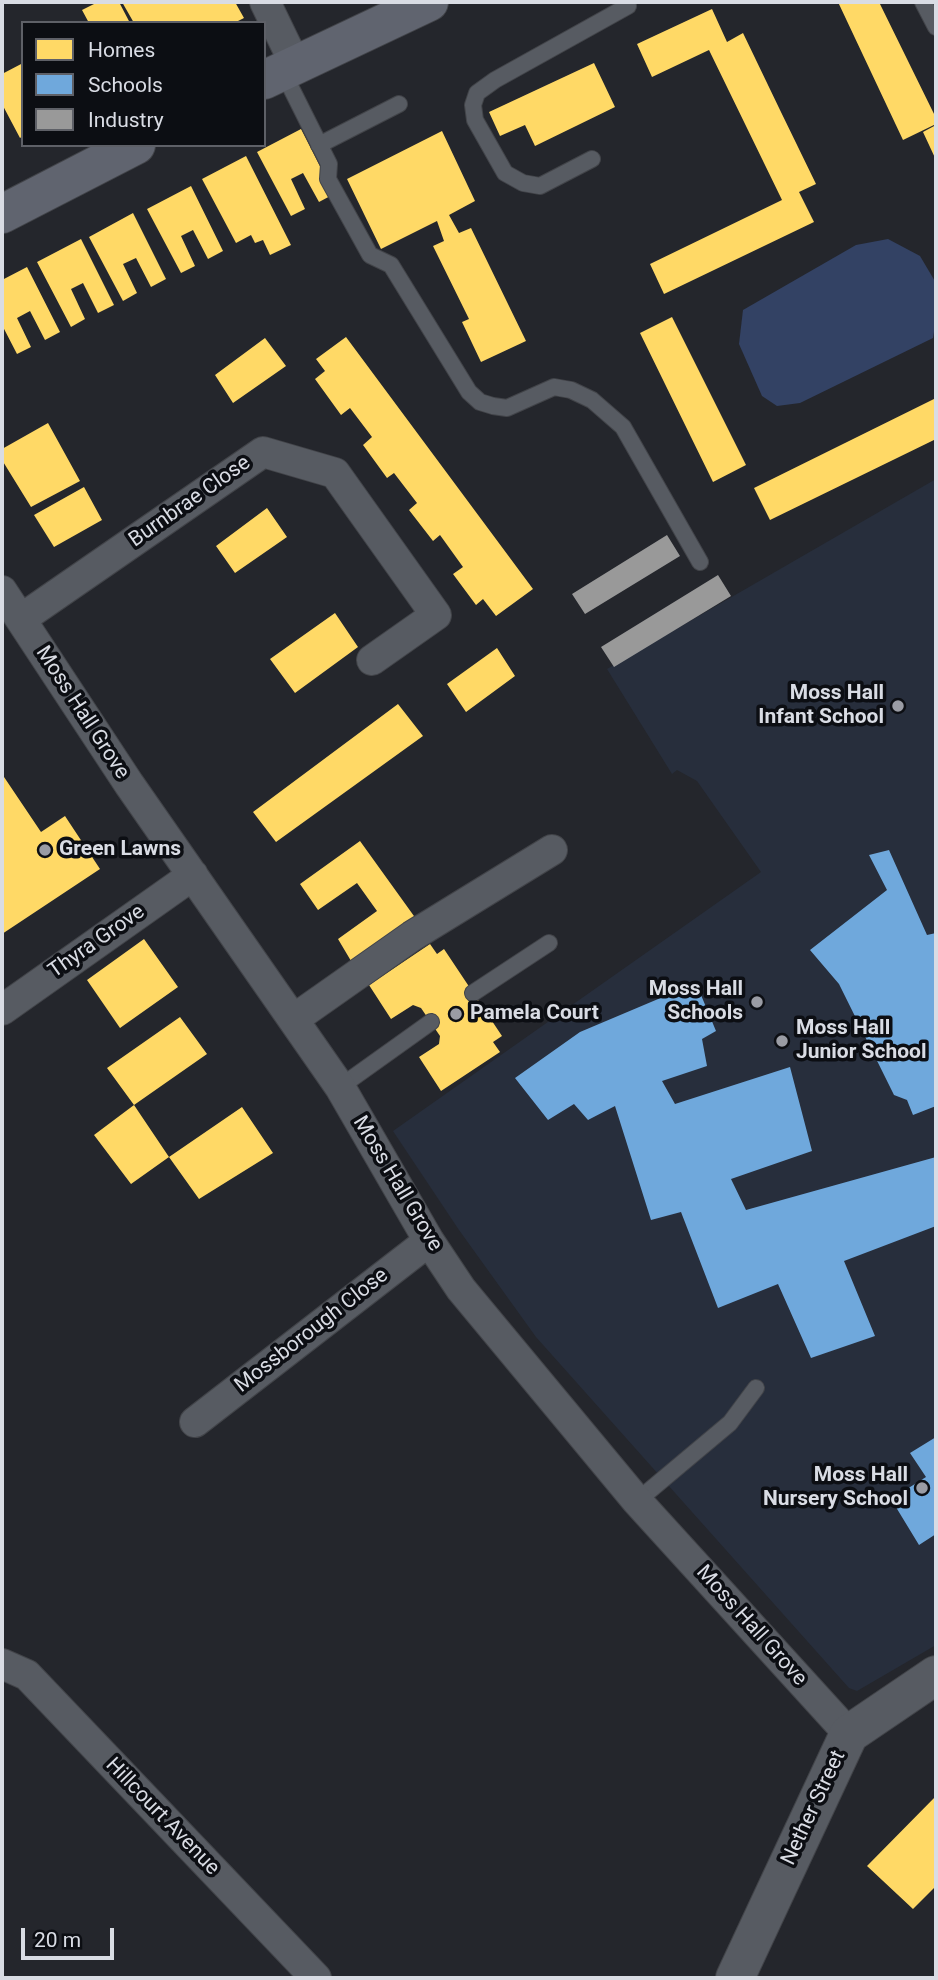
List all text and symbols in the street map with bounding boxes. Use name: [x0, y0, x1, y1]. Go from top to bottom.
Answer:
legend: [21, 21, 266, 147]
text: Homes: [88, 38, 155, 62]
text: Schools: [88, 73, 163, 97]
text: Industry: [88, 108, 164, 132]
street label: Burnbrae Close: [124, 451, 256, 553]
street label: Moss Hall Grove: [30, 642, 134, 784]
place label: Moss Hall Infant School: [758, 681, 884, 731]
marker: Moss Hall Infant School: [890, 698, 906, 714]
place label: Green Lawns: [59, 837, 181, 863]
marker: Green Lawns: [37, 842, 53, 858]
street label: Thyra Grove: [44, 900, 150, 984]
place label: Moss Hall Schools: [649, 977, 743, 1027]
marker: Moss Hall Schools: [749, 994, 765, 1010]
place label: Pamela Court: [470, 1001, 599, 1027]
marker: Pamela Court: [448, 1006, 464, 1022]
place label: Moss Hall Junior School: [796, 1016, 926, 1066]
marker: Moss Hall Junior School: [774, 1033, 790, 1049]
street label: Moss Hall Grove: [347, 1112, 447, 1256]
street label: Mossborough Close: [230, 1263, 394, 1399]
place label: Moss Hall Nursery School: [763, 1463, 908, 1513]
marker: Moss Hall Nursery School: [914, 1480, 930, 1496]
street label: Moss Hall Grove: [690, 1561, 812, 1691]
street label: Nether Street: [777, 1747, 851, 1869]
street label: Hillcourt Avenue: [100, 1753, 224, 1881]
scale bar: [24, 1913, 117, 1957]
text: 20 m: [34, 1928, 81, 1952]

